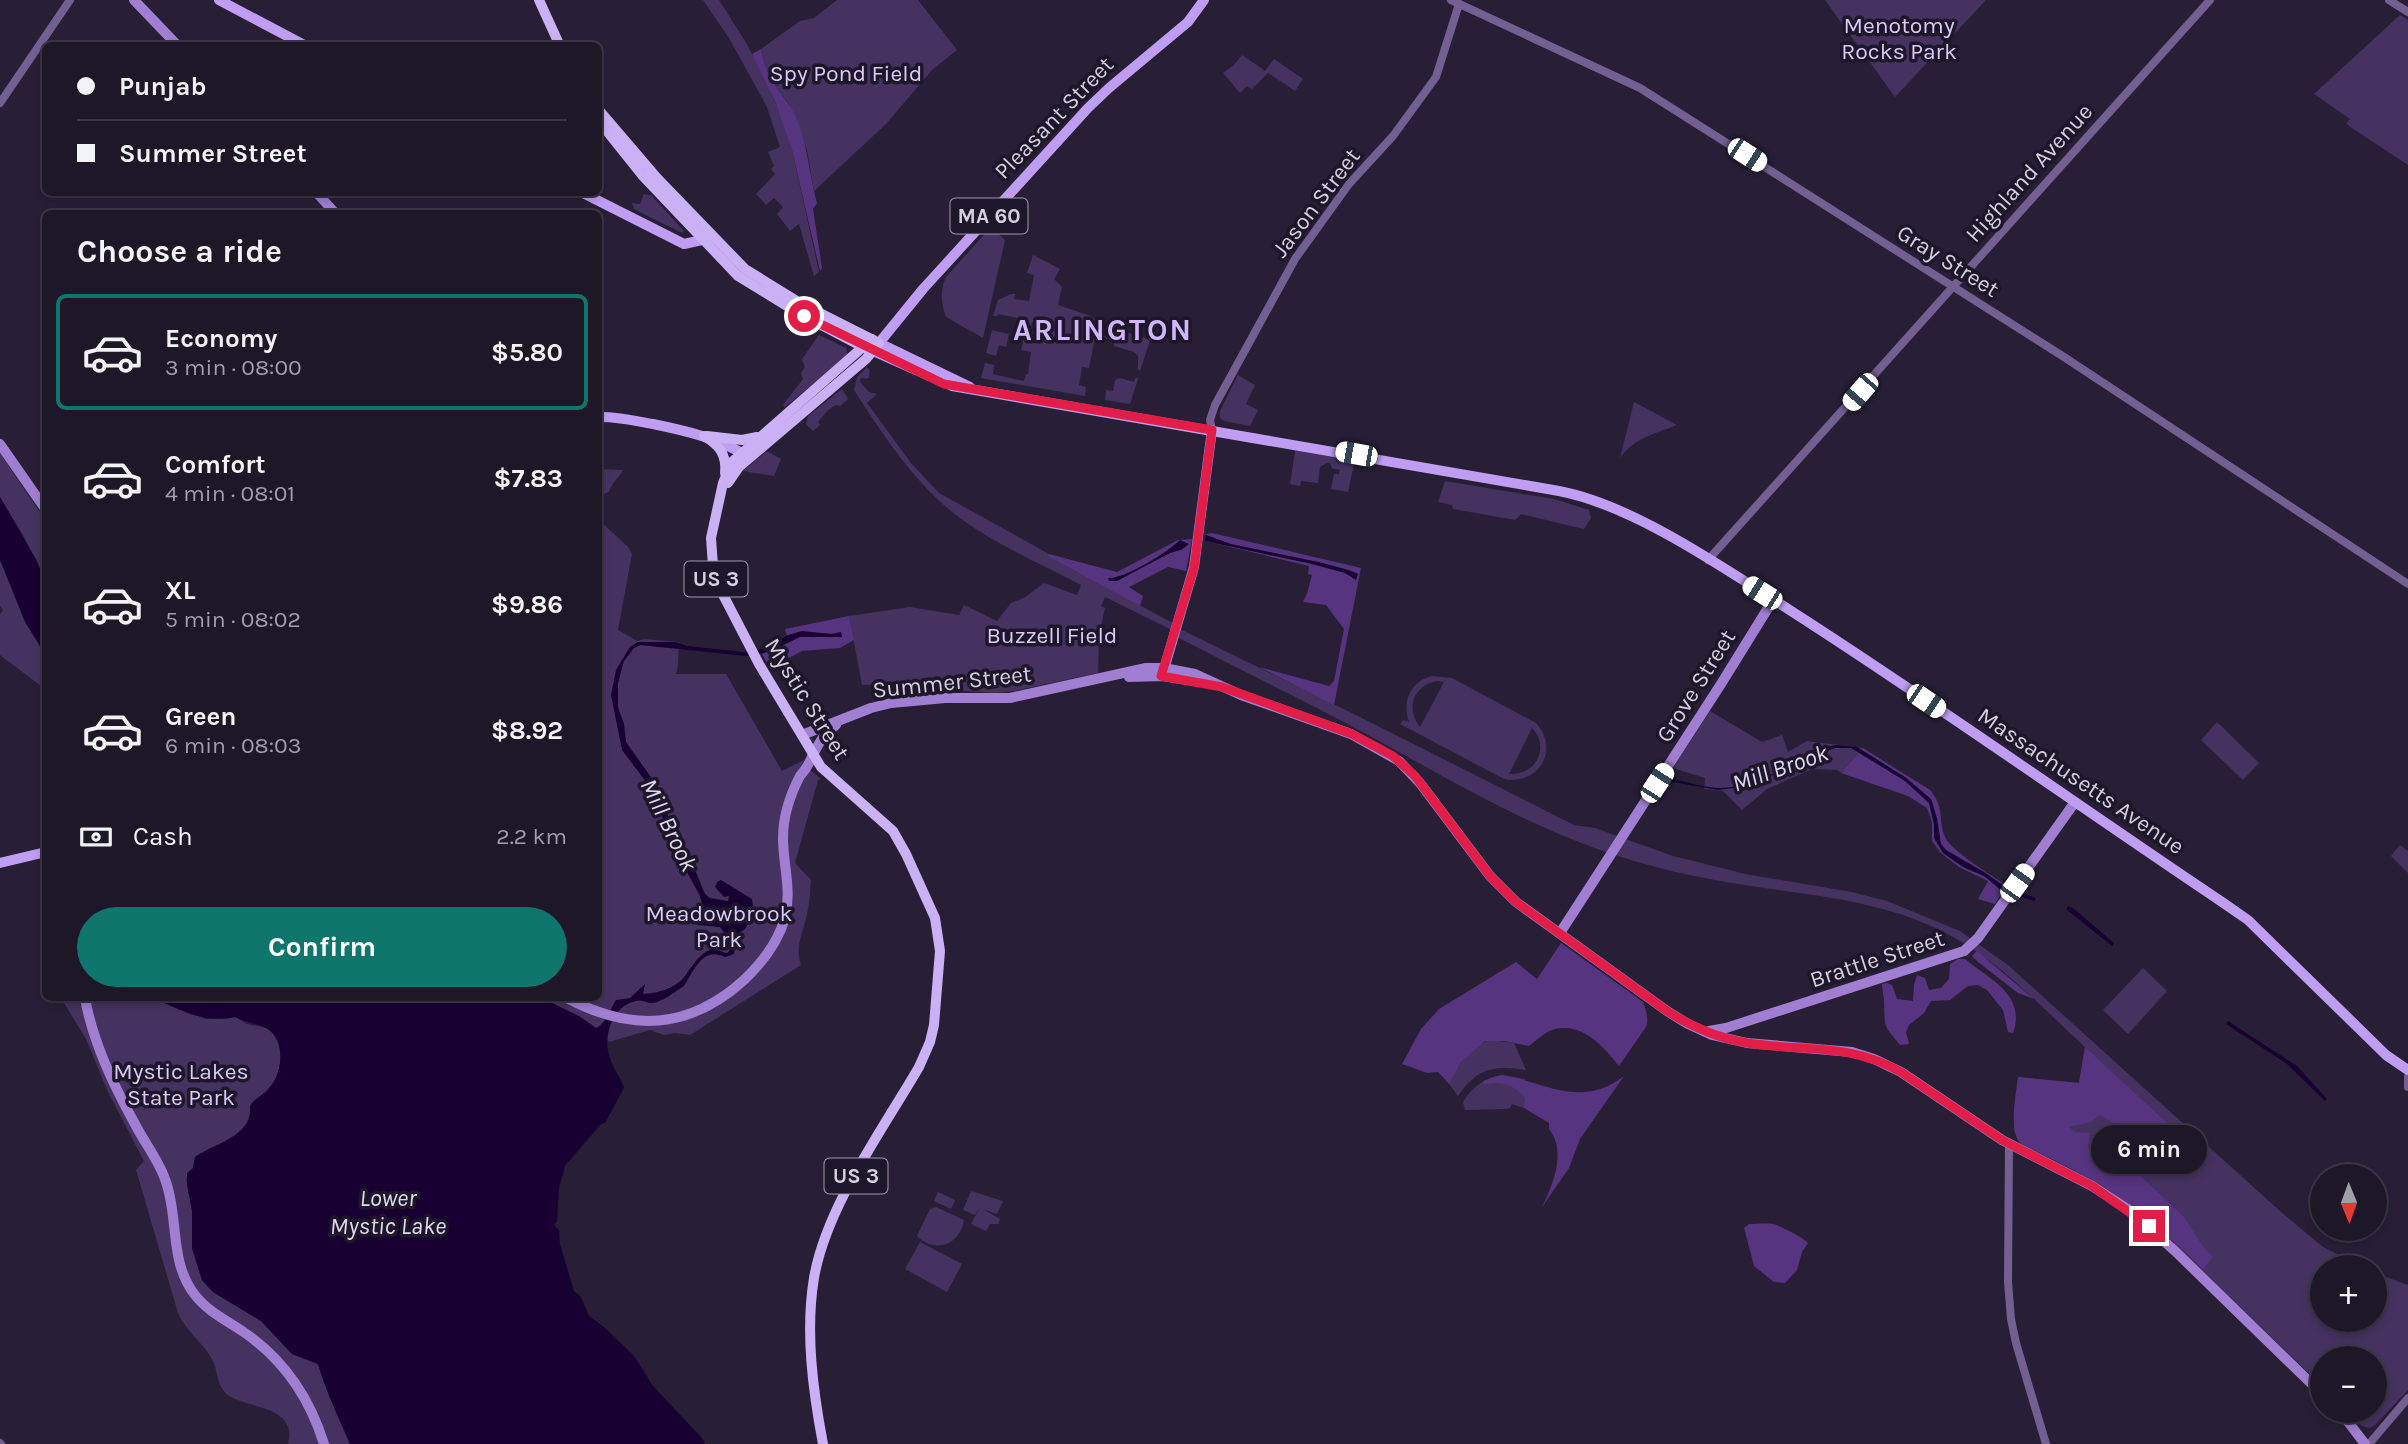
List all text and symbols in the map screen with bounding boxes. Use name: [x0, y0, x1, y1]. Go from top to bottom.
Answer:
park label: Menotomy Rocks Park: [1841, 12, 1957, 65]
street label: Pleasant Street: [989, 51, 1119, 185]
park label: Spy Pond Field: [770, 60, 922, 87]
text: Punjab: [119, 71, 206, 102]
street label: Highland Avenue: [1960, 98, 2098, 248]
car: [1724, 135, 1771, 175]
text: Summer Street: [119, 138, 307, 169]
street label: Jason Street: [1266, 143, 1366, 263]
road number: MA 60: [950, 198, 1028, 234]
street label: Gray Street: [1892, 219, 2004, 303]
text: Choose a ride: [77, 233, 282, 270]
route start: [788, 300, 820, 332]
district label: ARLINGTON: [1013, 312, 1193, 348]
icon: car: [81, 321, 144, 384]
text: Economy: [165, 323, 277, 354]
text: $5.80: [491, 337, 563, 368]
text: 3 min · 08:00: [165, 354, 302, 381]
car: [1839, 369, 1882, 415]
car: [1334, 440, 1379, 468]
icon: car: [81, 447, 144, 510]
text: Comfort: [165, 449, 266, 480]
text: $7.83: [494, 463, 563, 494]
text: 4 min · 08:01: [165, 480, 295, 507]
road number: US 3: [684, 562, 748, 596]
icon: car: [81, 573, 144, 636]
car: [1739, 573, 1786, 613]
text: XL: [165, 575, 196, 606]
text: $9.86: [491, 589, 563, 620]
text: 5 min · 08:02: [165, 606, 301, 633]
park label: Buzzell Field: [987, 622, 1117, 649]
street label: Grove Street: [1651, 624, 1741, 747]
street label: Mystic Street: [759, 633, 855, 765]
street label: Summer Street: [871, 660, 1033, 704]
car: [1903, 681, 1950, 721]
icon: car: [81, 699, 144, 762]
text: Green: [165, 701, 237, 732]
street label: Massachusetts Avenue: [1973, 702, 2189, 860]
text: $8.92: [491, 715, 563, 746]
text: 6 min · 08:03: [165, 732, 301, 759]
water label: Mill Brook: [1728, 738, 1832, 797]
car: [1637, 760, 1678, 806]
water label: Mill Brook: [635, 774, 704, 877]
icon: cash: [77, 818, 115, 856]
text: Cash: [133, 821, 193, 852]
text: 2.2 km: [496, 823, 567, 850]
car: [1997, 860, 2038, 906]
park label: Meadowbrook Park: [646, 900, 792, 953]
button: Confirm: [77, 907, 567, 987]
street label: Brattle Street: [1807, 925, 1948, 993]
park label: Mystic Lakes State Park: [113, 1058, 249, 1111]
callout: 6 min: [2091, 1124, 2207, 1174]
text: 6 min: [2117, 1136, 2181, 1163]
road number: US 3: [824, 1158, 888, 1194]
north arrow: [2310, 1164, 2387, 1241]
map controls: [2310, 1164, 2387, 1423]
water label: Lower Mystic Lake: [330, 1184, 446, 1240]
route end: [2133, 1210, 2165, 1242]
button: +: [2310, 1255, 2387, 1332]
button: −: [2310, 1346, 2387, 1423]

